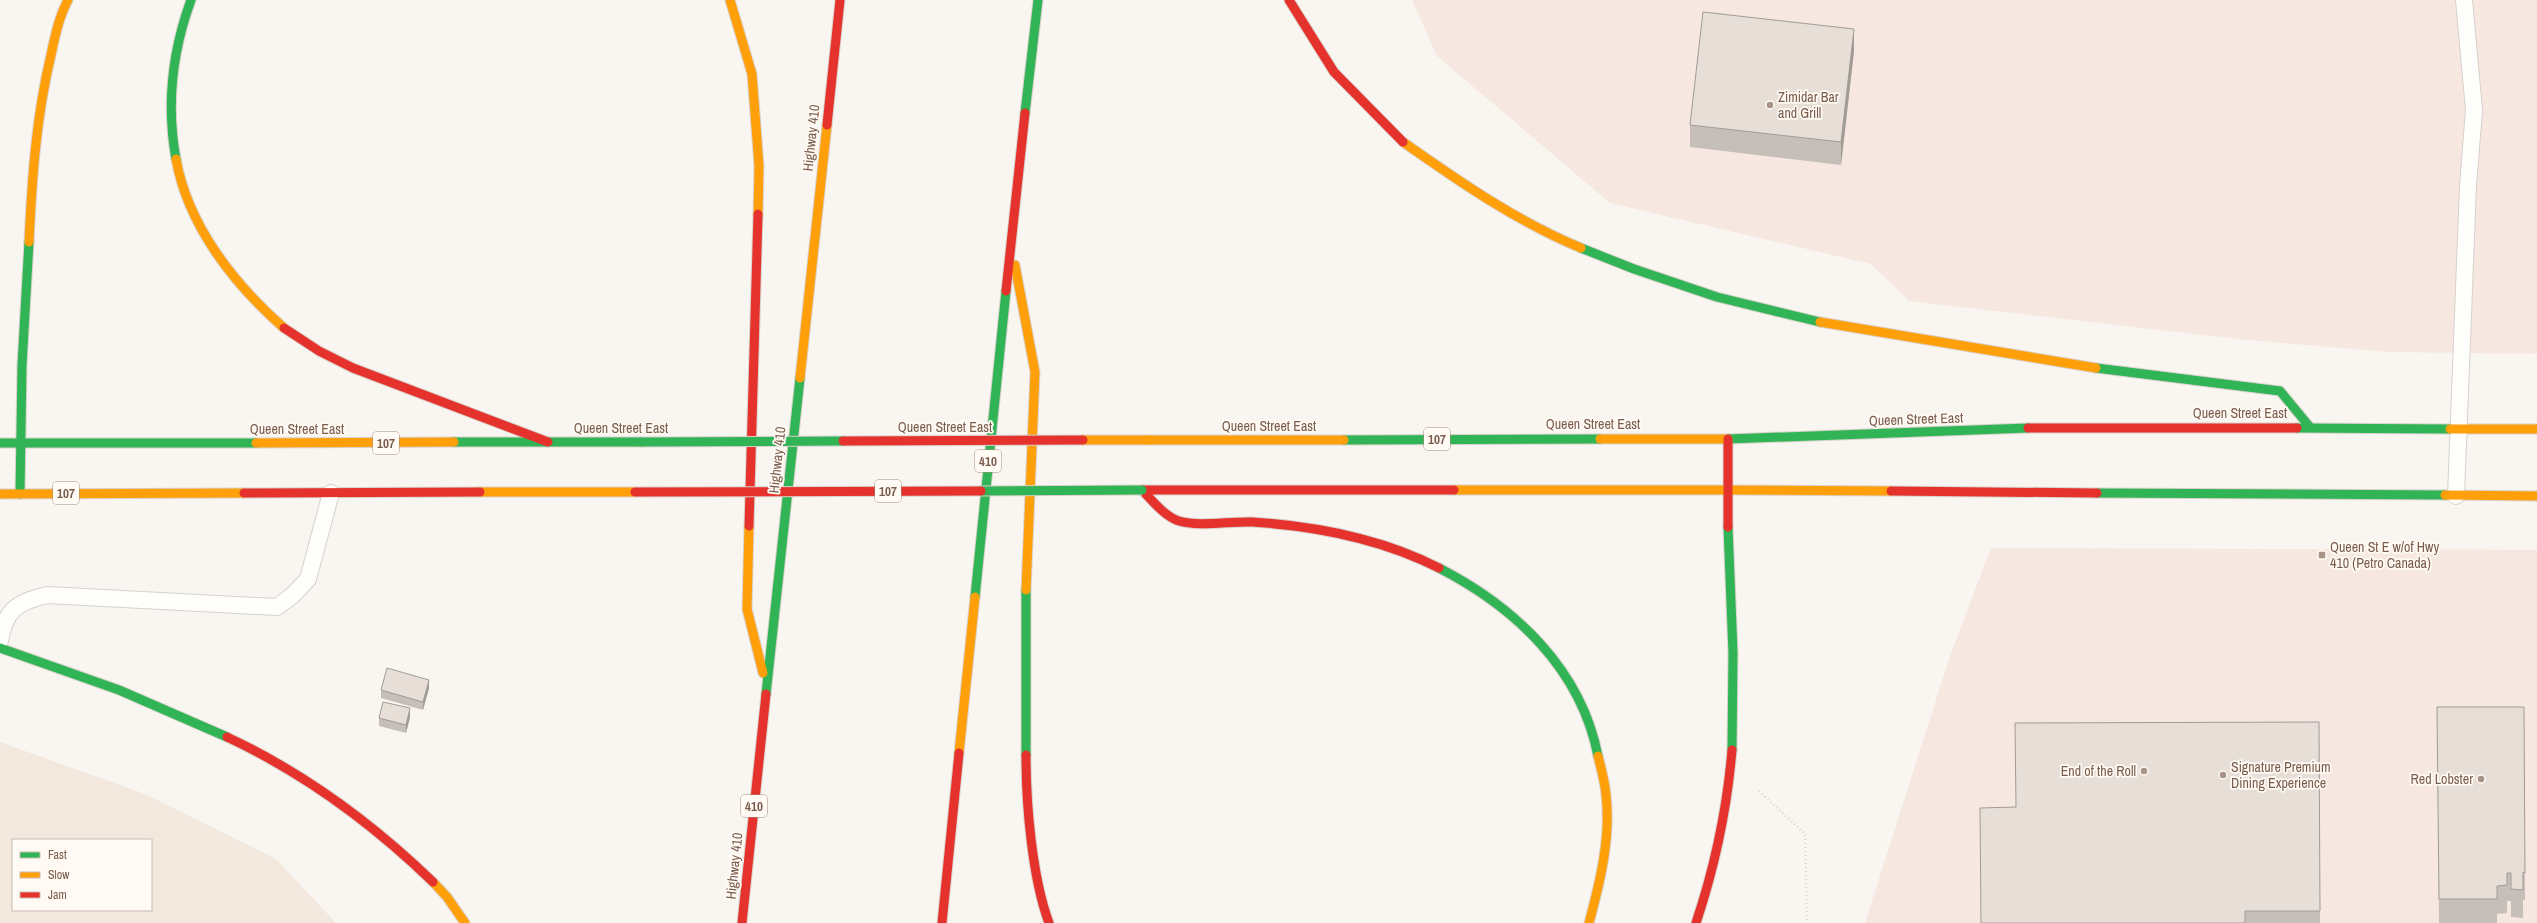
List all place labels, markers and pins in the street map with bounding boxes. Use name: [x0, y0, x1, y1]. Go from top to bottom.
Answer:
place label: Zimidar Bar and Grill: [1778, 88, 1839, 122]
marker: Zimidar Bar and Grill: [1765, 100, 1775, 110]
place label: Queen St E w/of Hwy 410 (Petro Canada): [2330, 538, 2439, 572]
marker: Queen St E w/of Hwy 410 (Petro Canada): [2317, 550, 2327, 560]
place label: Signature Premium Dining Experience: [2231, 758, 2331, 792]
place label: End of the Roll: [2061, 762, 2136, 780]
marker: End of the Roll: [2139, 766, 2149, 776]
marker: Signature Premium Dining Experience: [2218, 770, 2228, 780]
place label: Red Lobster: [2410, 770, 2473, 788]
marker: Red Lobster: [2476, 774, 2486, 784]

